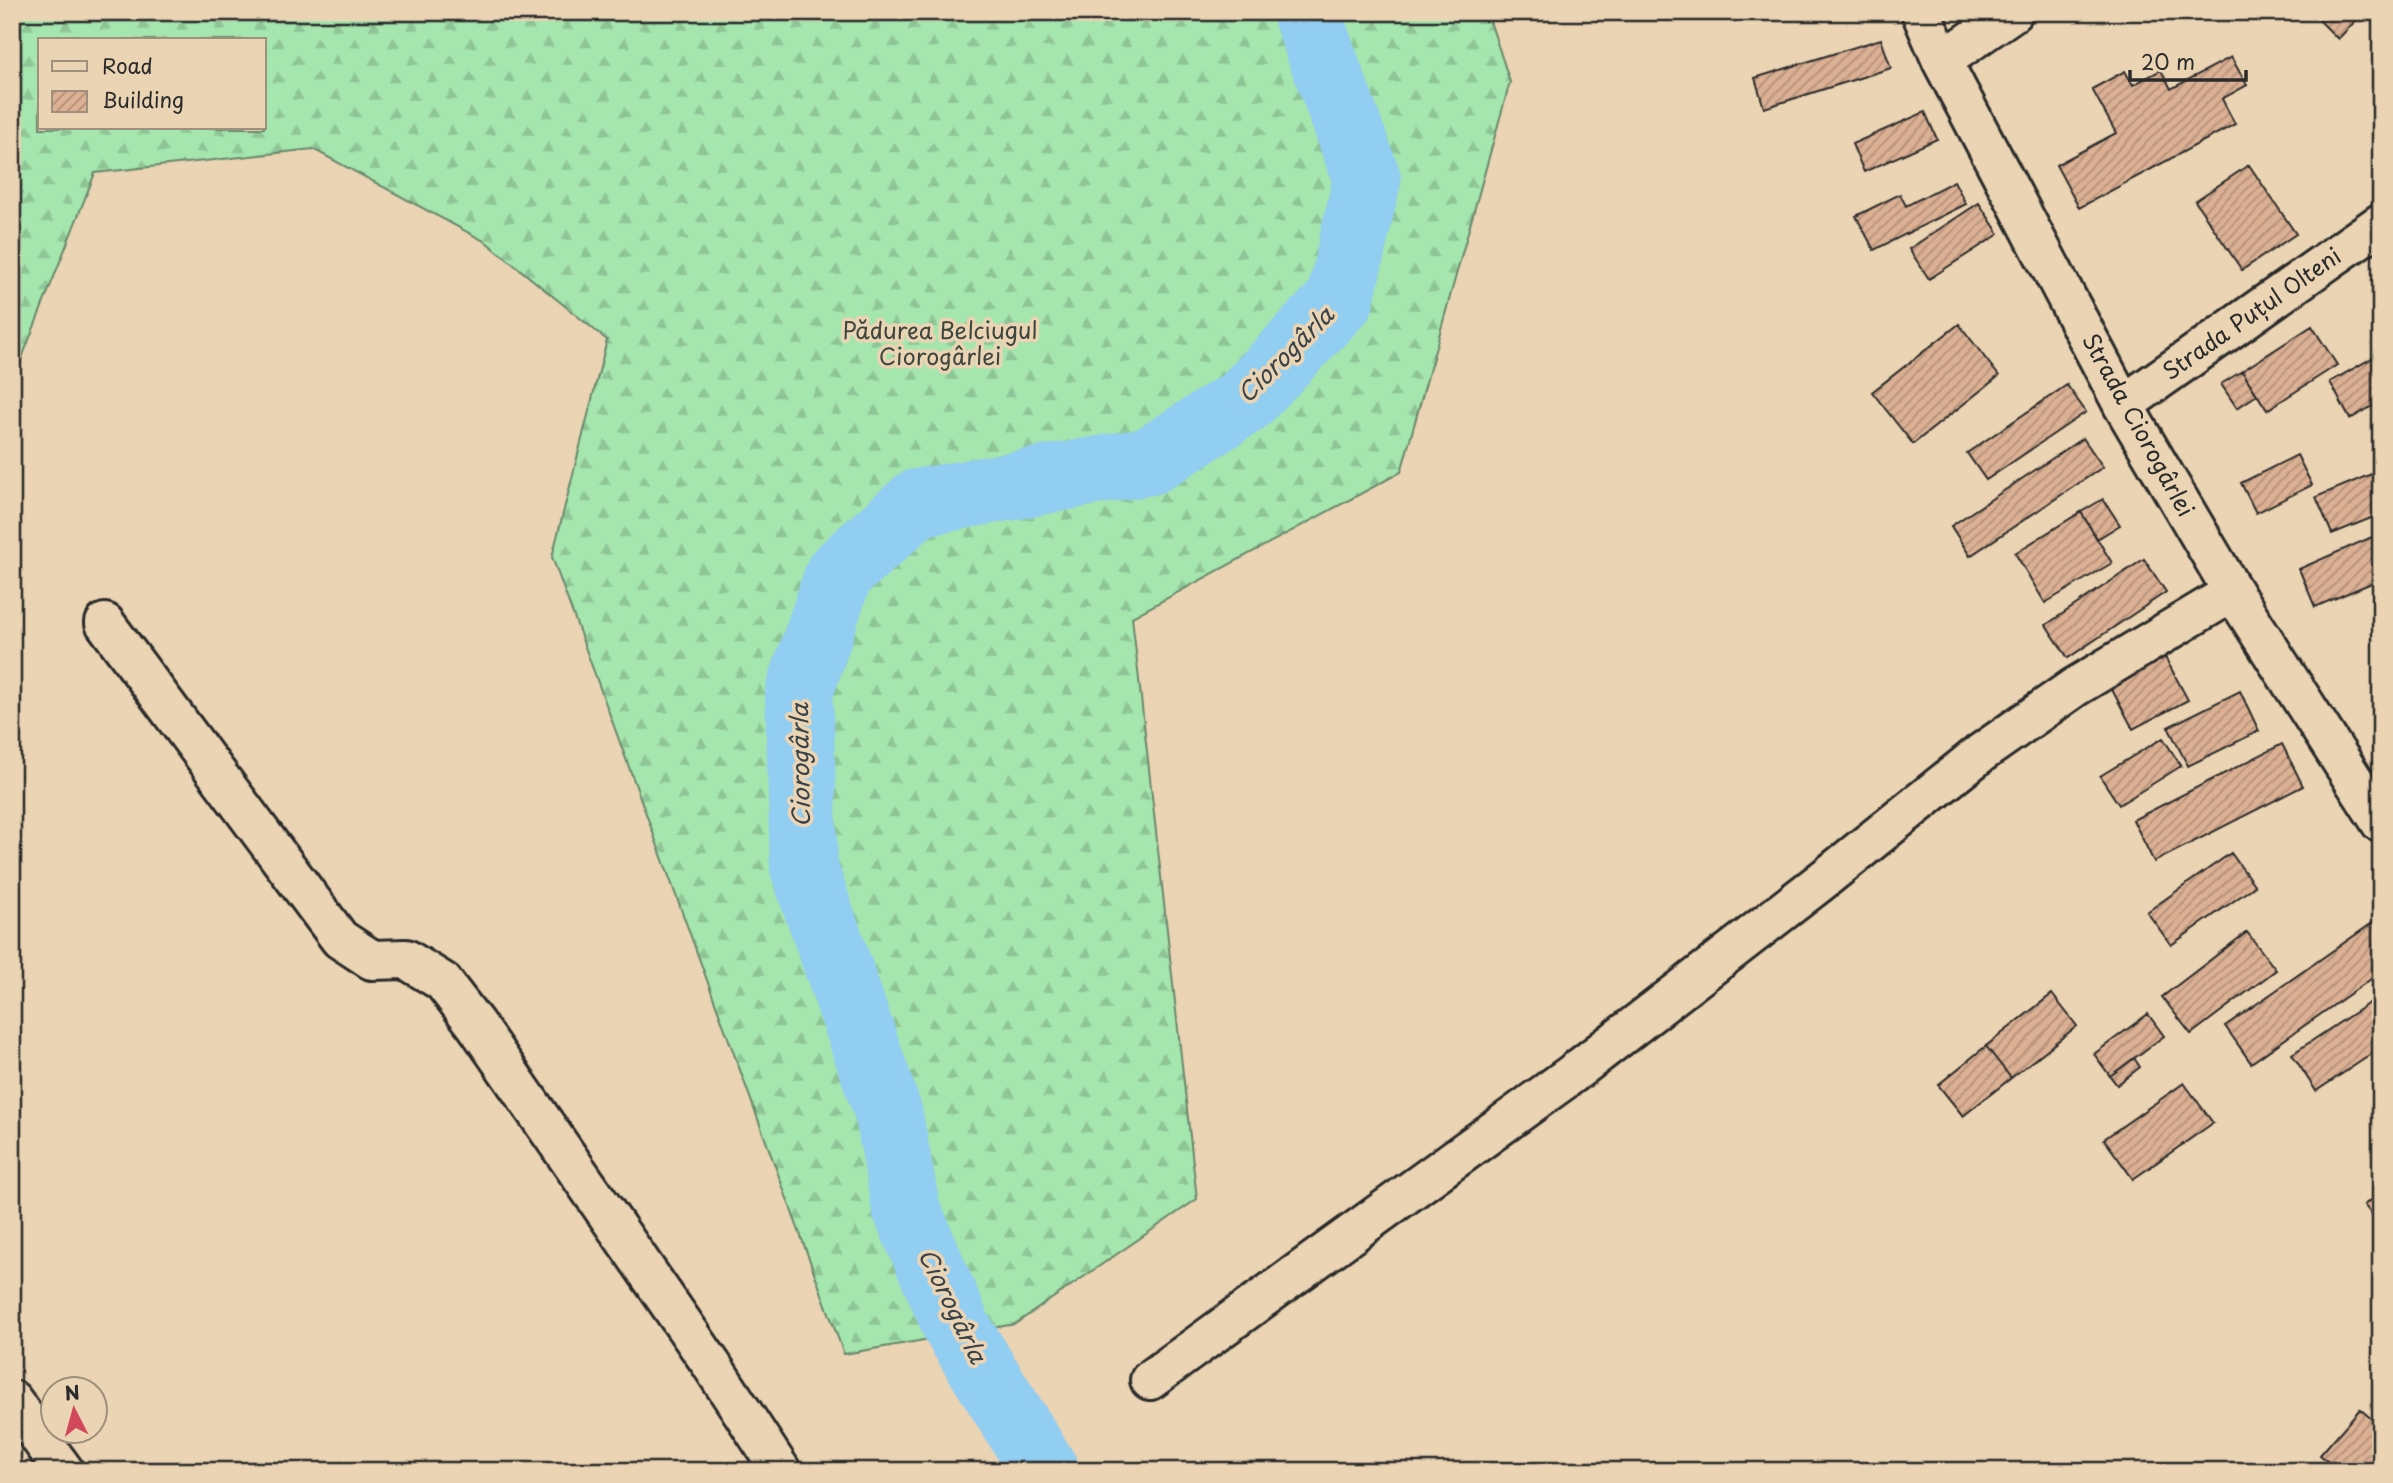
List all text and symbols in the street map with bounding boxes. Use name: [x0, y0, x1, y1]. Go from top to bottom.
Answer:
legend: [38, 38, 266, 130]
scale bar: [2130, 38, 2246, 82]
text: 20 m: [2141, 45, 2195, 77]
text: Road: [102, 49, 153, 81]
text: Building: [102, 83, 184, 115]
street label: Strada Puțul Olteni: [2155, 238, 2348, 388]
water label: Ciorogârla: [1228, 296, 1342, 410]
park label: Pădurea Belciugul Ciorogârlei: [842, 312, 1038, 373]
street label: Strada Ciorogârlei: [2074, 326, 2204, 522]
water label: Ciorogârla: [780, 701, 818, 827]
water label: Ciorogârla: [910, 1241, 998, 1370]
north arrow: [38, 1374, 108, 1444]
text: N: [63, 1377, 81, 1407]

